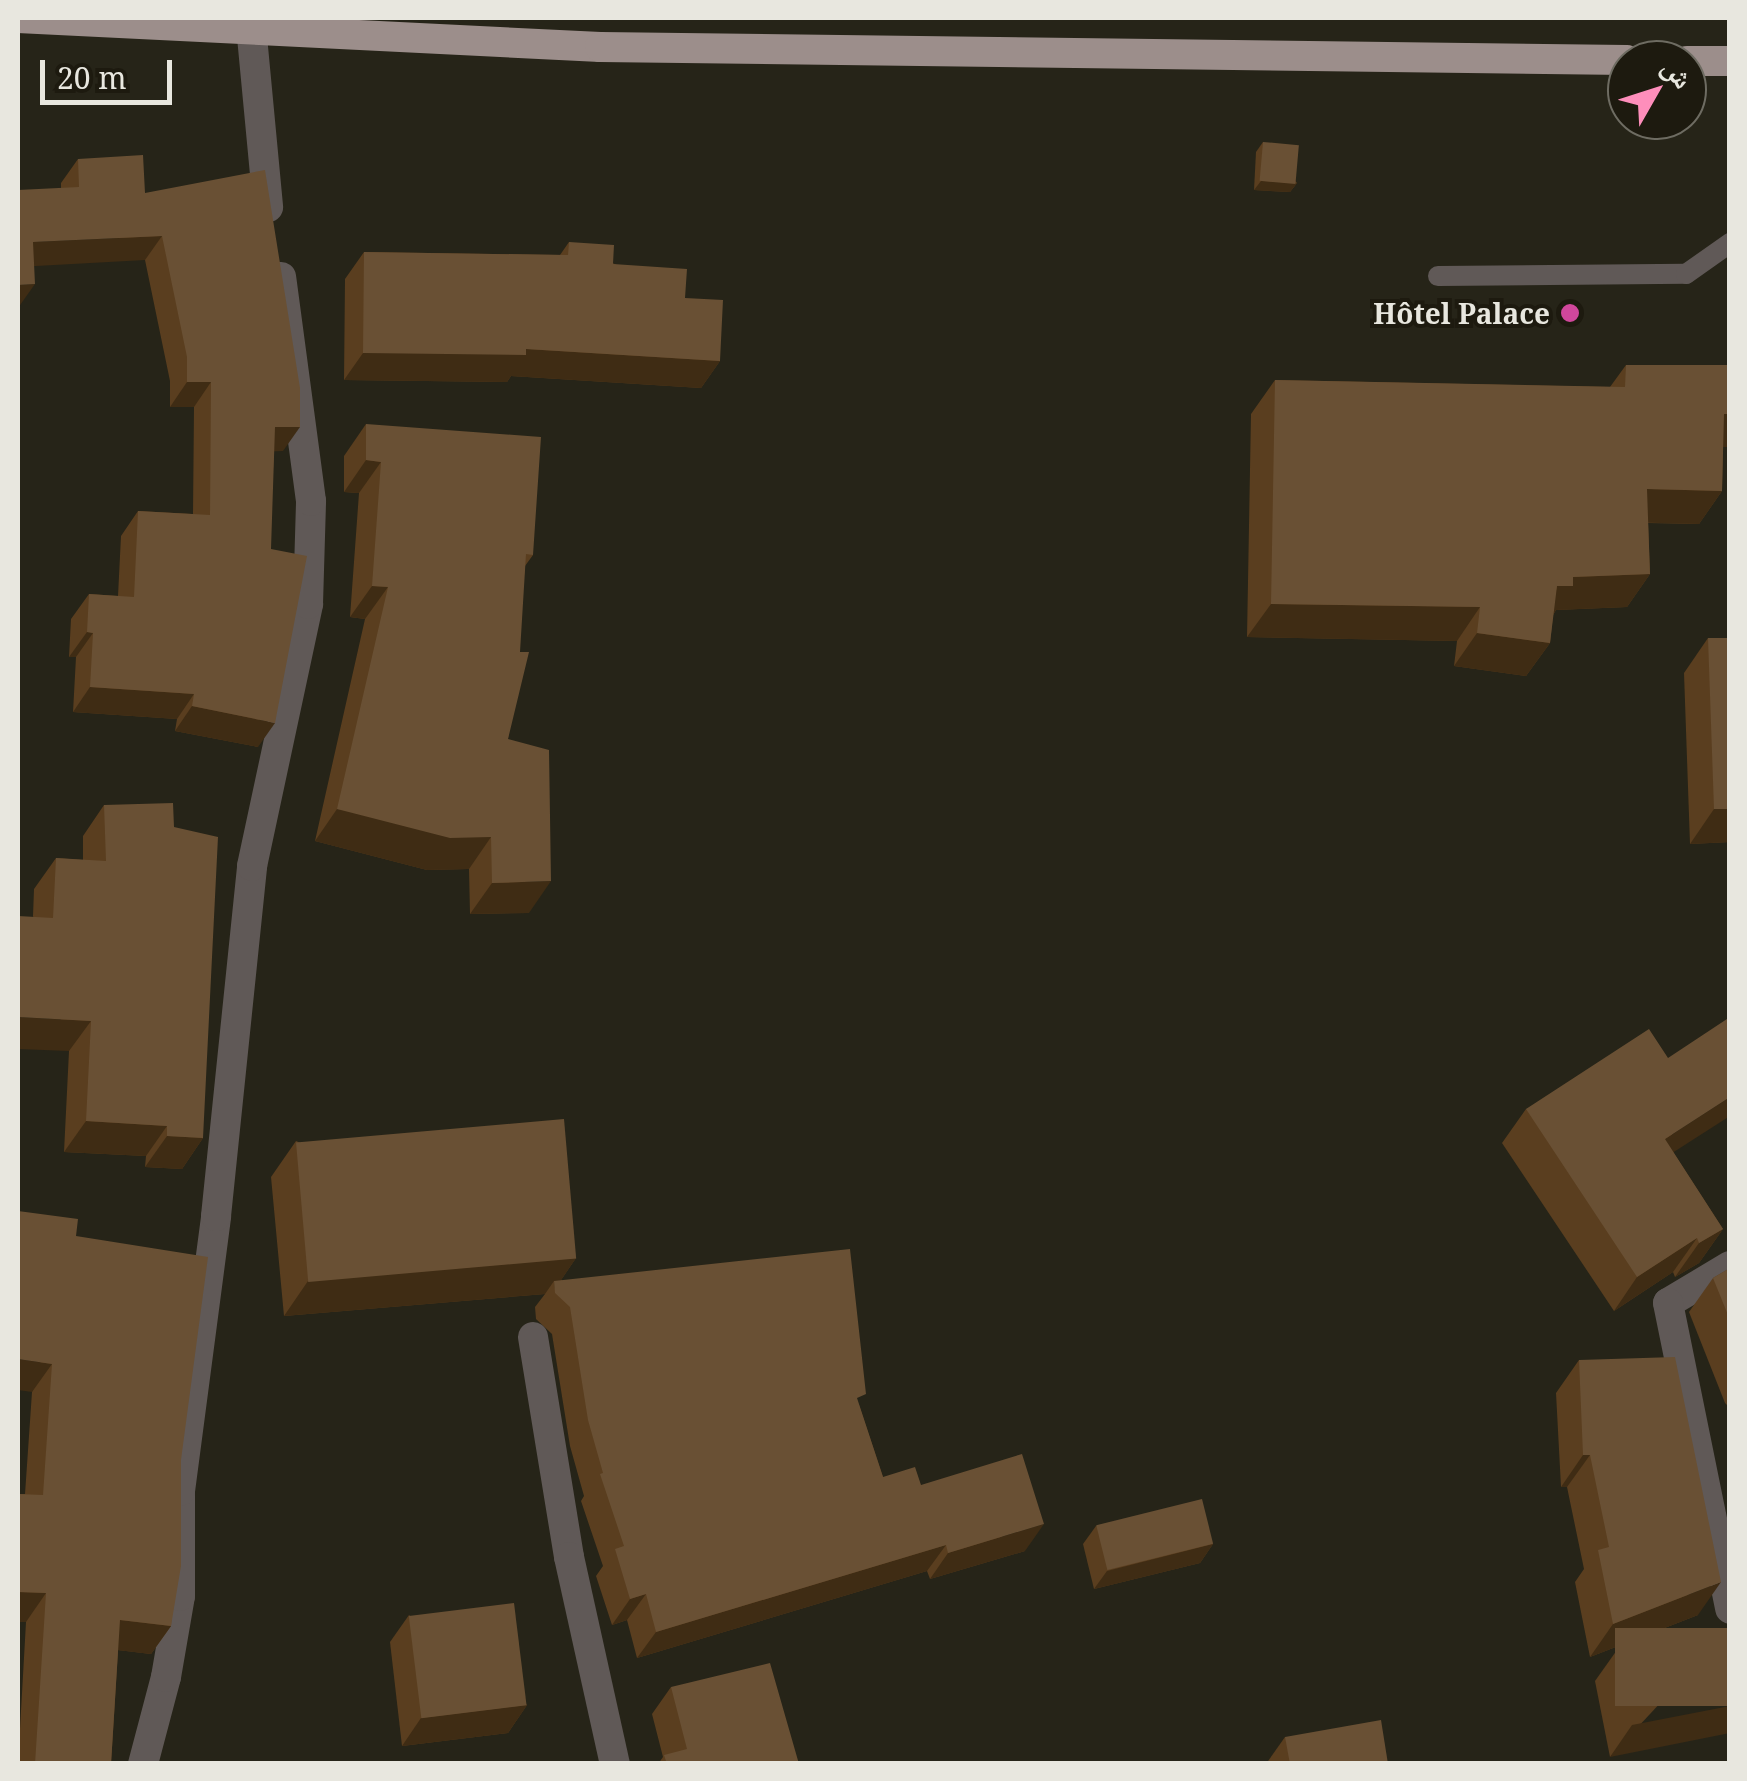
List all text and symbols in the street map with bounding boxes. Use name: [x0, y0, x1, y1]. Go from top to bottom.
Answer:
scale bar: [45, 40, 178, 102]
north arrow: [1607, 40, 1707, 140]
text: ش: [1655, 49, 1703, 96]
text: 20 m: [57, 57, 127, 98]
place label: Hôtel Palace: [1373, 296, 1550, 330]
marker: Hôtel Palace: [1559, 302, 1581, 324]

